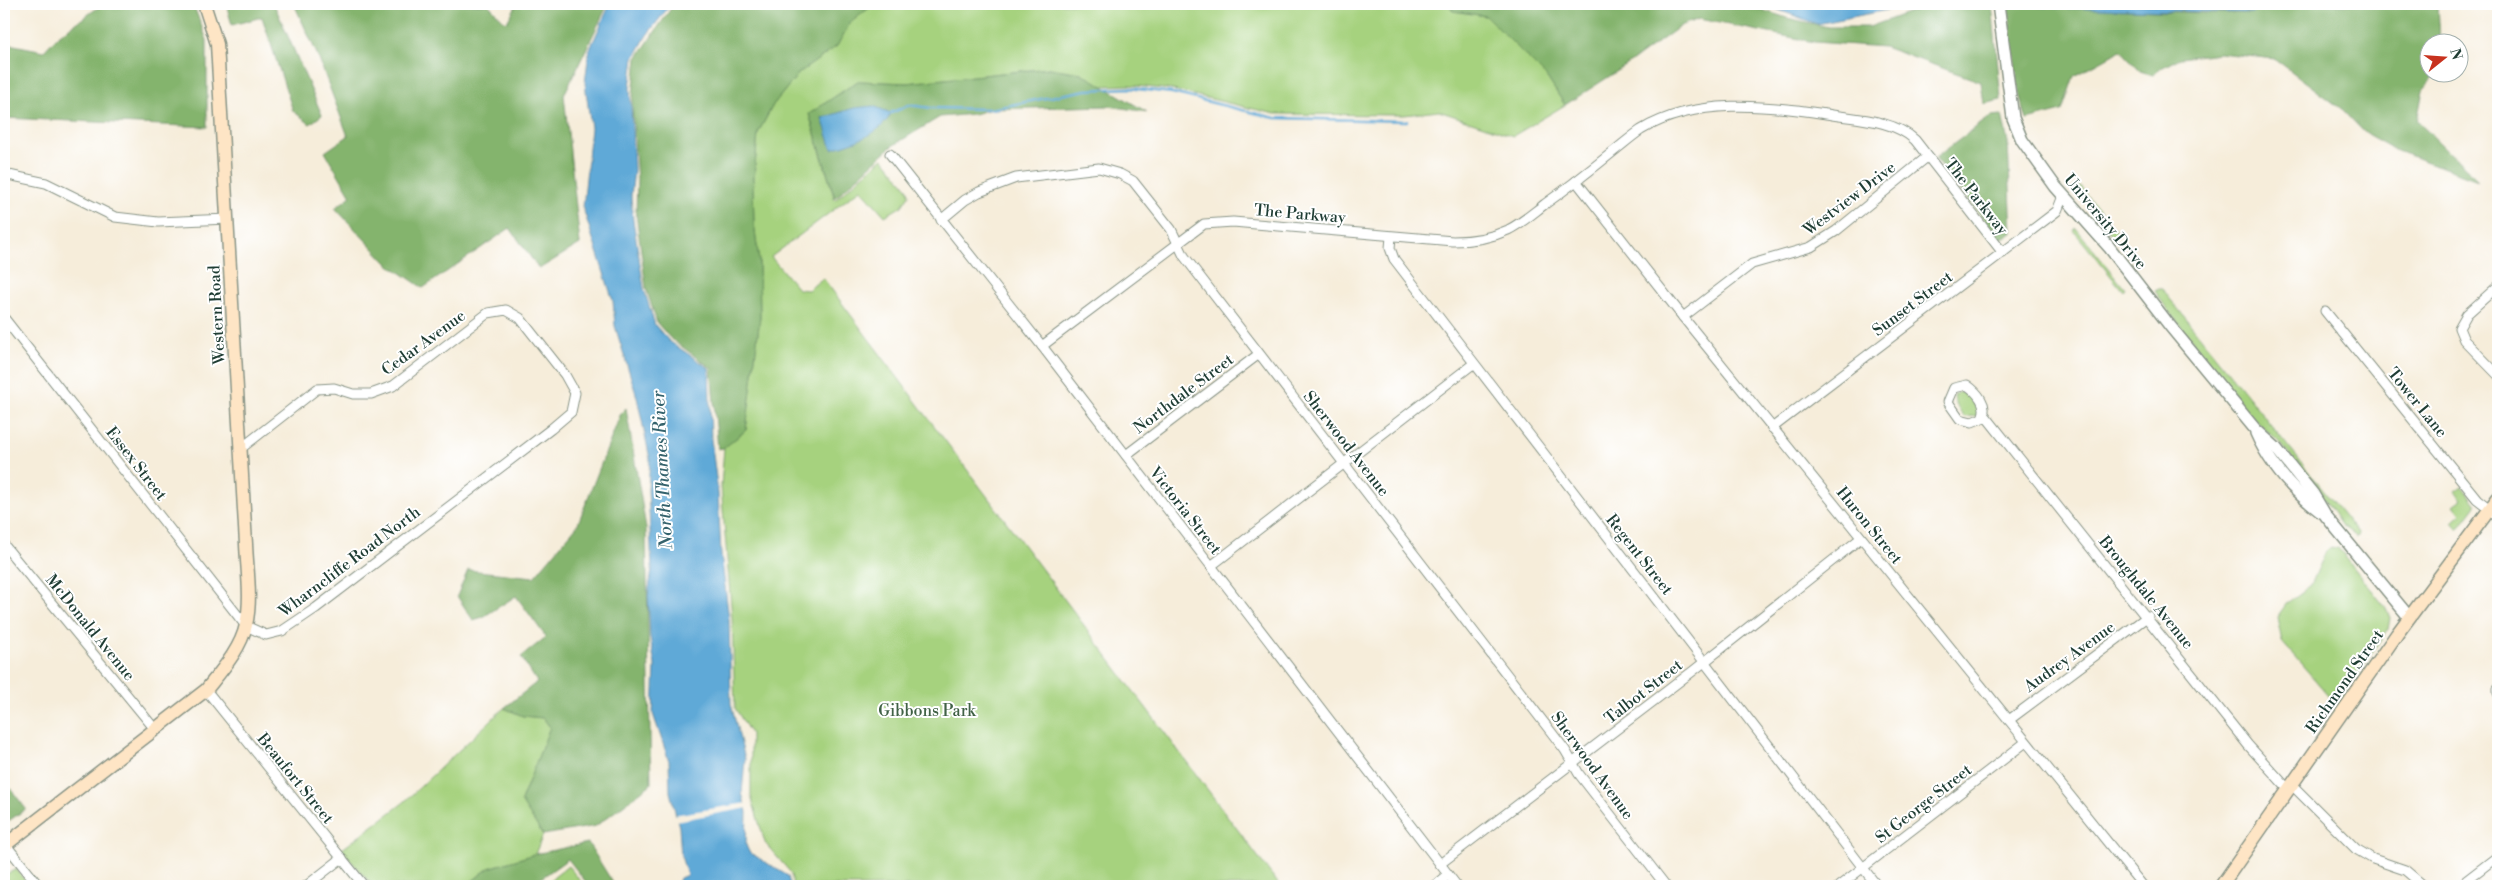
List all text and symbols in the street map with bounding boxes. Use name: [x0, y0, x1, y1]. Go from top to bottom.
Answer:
north arrow: [2420, 32, 2470, 82]
text: N: [2445, 47, 2466, 62]
street label: The Parkway: [1940, 154, 2013, 239]
street label: Westview Drive: [1799, 157, 1900, 241]
street label: University Drive: [2059, 170, 2151, 273]
street label: The Parkway: [1253, 200, 1347, 228]
street label: Western Road: [204, 265, 230, 366]
street label: Sunset Street: [1869, 267, 1957, 340]
street label: Cedar Avenue: [378, 306, 470, 380]
street label: Northdale Street: [1130, 349, 1238, 438]
street label: Tower Lane: [2383, 364, 2451, 442]
street label: Sherwood Avenue: [1299, 387, 1394, 500]
water label: North Thames River: [647, 390, 678, 551]
street label: Essex Street: [101, 423, 171, 505]
street label: Victoria Street: [1144, 462, 1226, 559]
street label: Huron Street: [1832, 483, 1907, 569]
street label: Wharncliffe Road North: [274, 502, 425, 622]
street label: Regent Street: [1601, 510, 1677, 599]
street label: Broughdale Avenue: [2094, 531, 2198, 653]
street label: McDonald Avenue: [41, 570, 139, 685]
street label: Audrey Avenue: [2019, 617, 2119, 697]
street label: Richmond Street: [2302, 626, 2388, 737]
street label: Talbot Street: [1601, 655, 1687, 728]
park label: Gibbons Park: [878, 701, 977, 721]
street label: Sherwood Avenue: [1546, 708, 1638, 823]
street label: Beaufort Street: [252, 729, 338, 828]
street label: St George Street: [1871, 760, 1976, 848]

